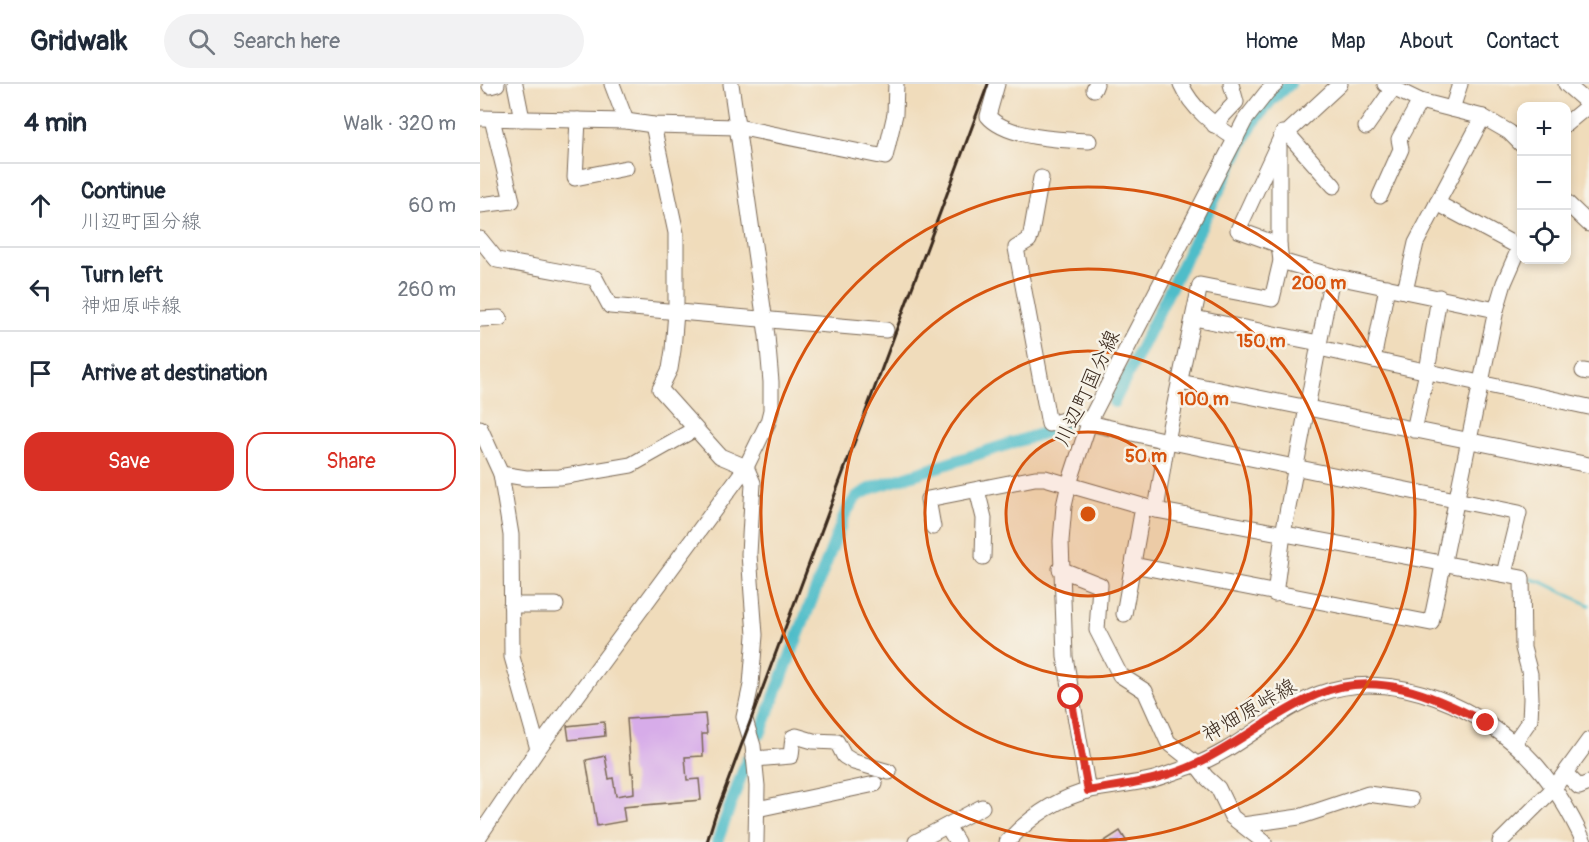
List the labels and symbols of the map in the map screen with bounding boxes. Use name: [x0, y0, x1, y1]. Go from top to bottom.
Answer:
text: 200 m: [1292, 272, 1346, 295]
street label: 川辺町国分線: [1049, 325, 1126, 451]
text: 150 m: [1237, 330, 1286, 353]
text: 100 m: [1177, 388, 1229, 411]
text: 50 m: [1125, 445, 1167, 468]
centre of rings: [1078, 504, 1098, 524]
street label: 神畑原峠線: [1197, 672, 1301, 748]
route start: [1057, 683, 1083, 709]
route end: [1472, 709, 1498, 735]

